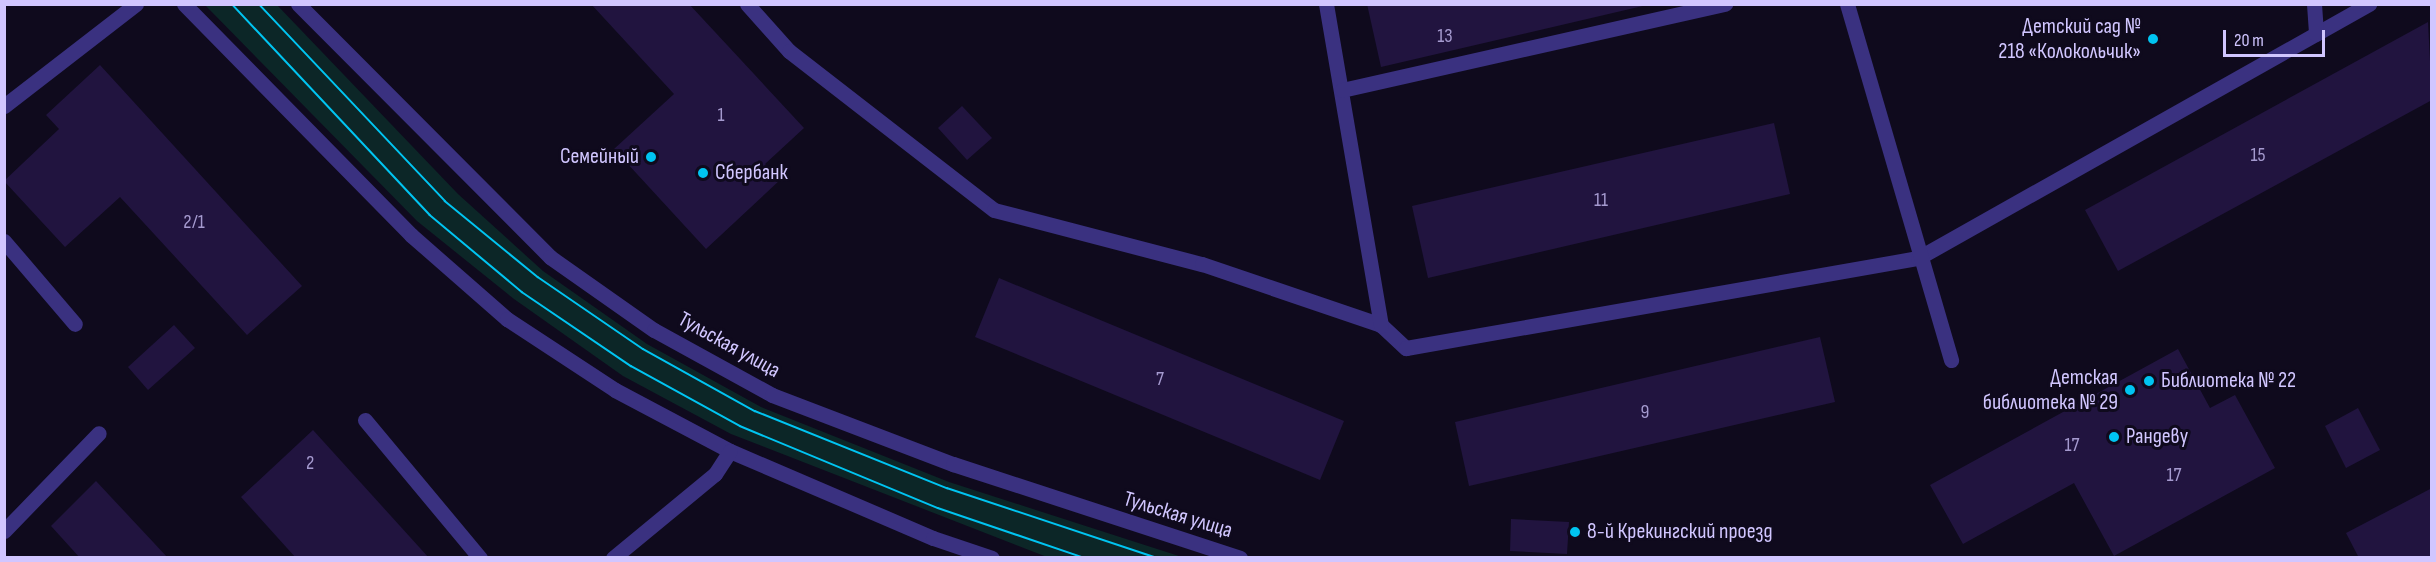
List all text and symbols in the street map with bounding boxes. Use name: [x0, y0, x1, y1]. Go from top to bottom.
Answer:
place label: Детский сад № 218 «Колокольчик»: [1998, 13, 2141, 64]
scale bar: [2226, 18, 2328, 56]
house number: 13: [1437, 24, 1453, 48]
text: 20 m: [2234, 30, 2264, 51]
marker: Детский сад № 218 «Колокольчик»: [2146, 32, 2160, 46]
house number: 1: [718, 103, 724, 127]
house number: 15: [2250, 143, 2266, 167]
place label: Семейный: [560, 144, 639, 170]
marker: Семейный: [644, 150, 658, 164]
place label: Сбербанк: [715, 160, 788, 186]
marker: Сбербанк: [696, 166, 710, 180]
house number: 11: [1594, 188, 1608, 212]
house number: 2/1: [183, 210, 205, 234]
street label: Тульская улица: [673, 306, 785, 384]
place label: Детская библиотека № 29: [1983, 364, 2118, 416]
house number: 7: [1156, 367, 1164, 391]
place label: Библиотека № 22: [2161, 368, 2296, 394]
marker: Библиотека № 22: [2142, 374, 2156, 388]
marker: Детская библиотека № 29: [2123, 383, 2137, 397]
house number: 9: [1641, 400, 1649, 424]
place label: Рандеву: [2126, 424, 2188, 450]
marker: Рандеву: [2107, 430, 2121, 444]
house number: 17: [2065, 433, 2079, 457]
house number: 2: [306, 451, 314, 475]
house number: 17: [2167, 463, 2181, 487]
street label: Тульская улица: [1120, 486, 1236, 544]
place label: 8-й Крекингский проезд: [1587, 519, 1773, 545]
marker: 8-й Крекингский проезд: [1568, 525, 1582, 539]

